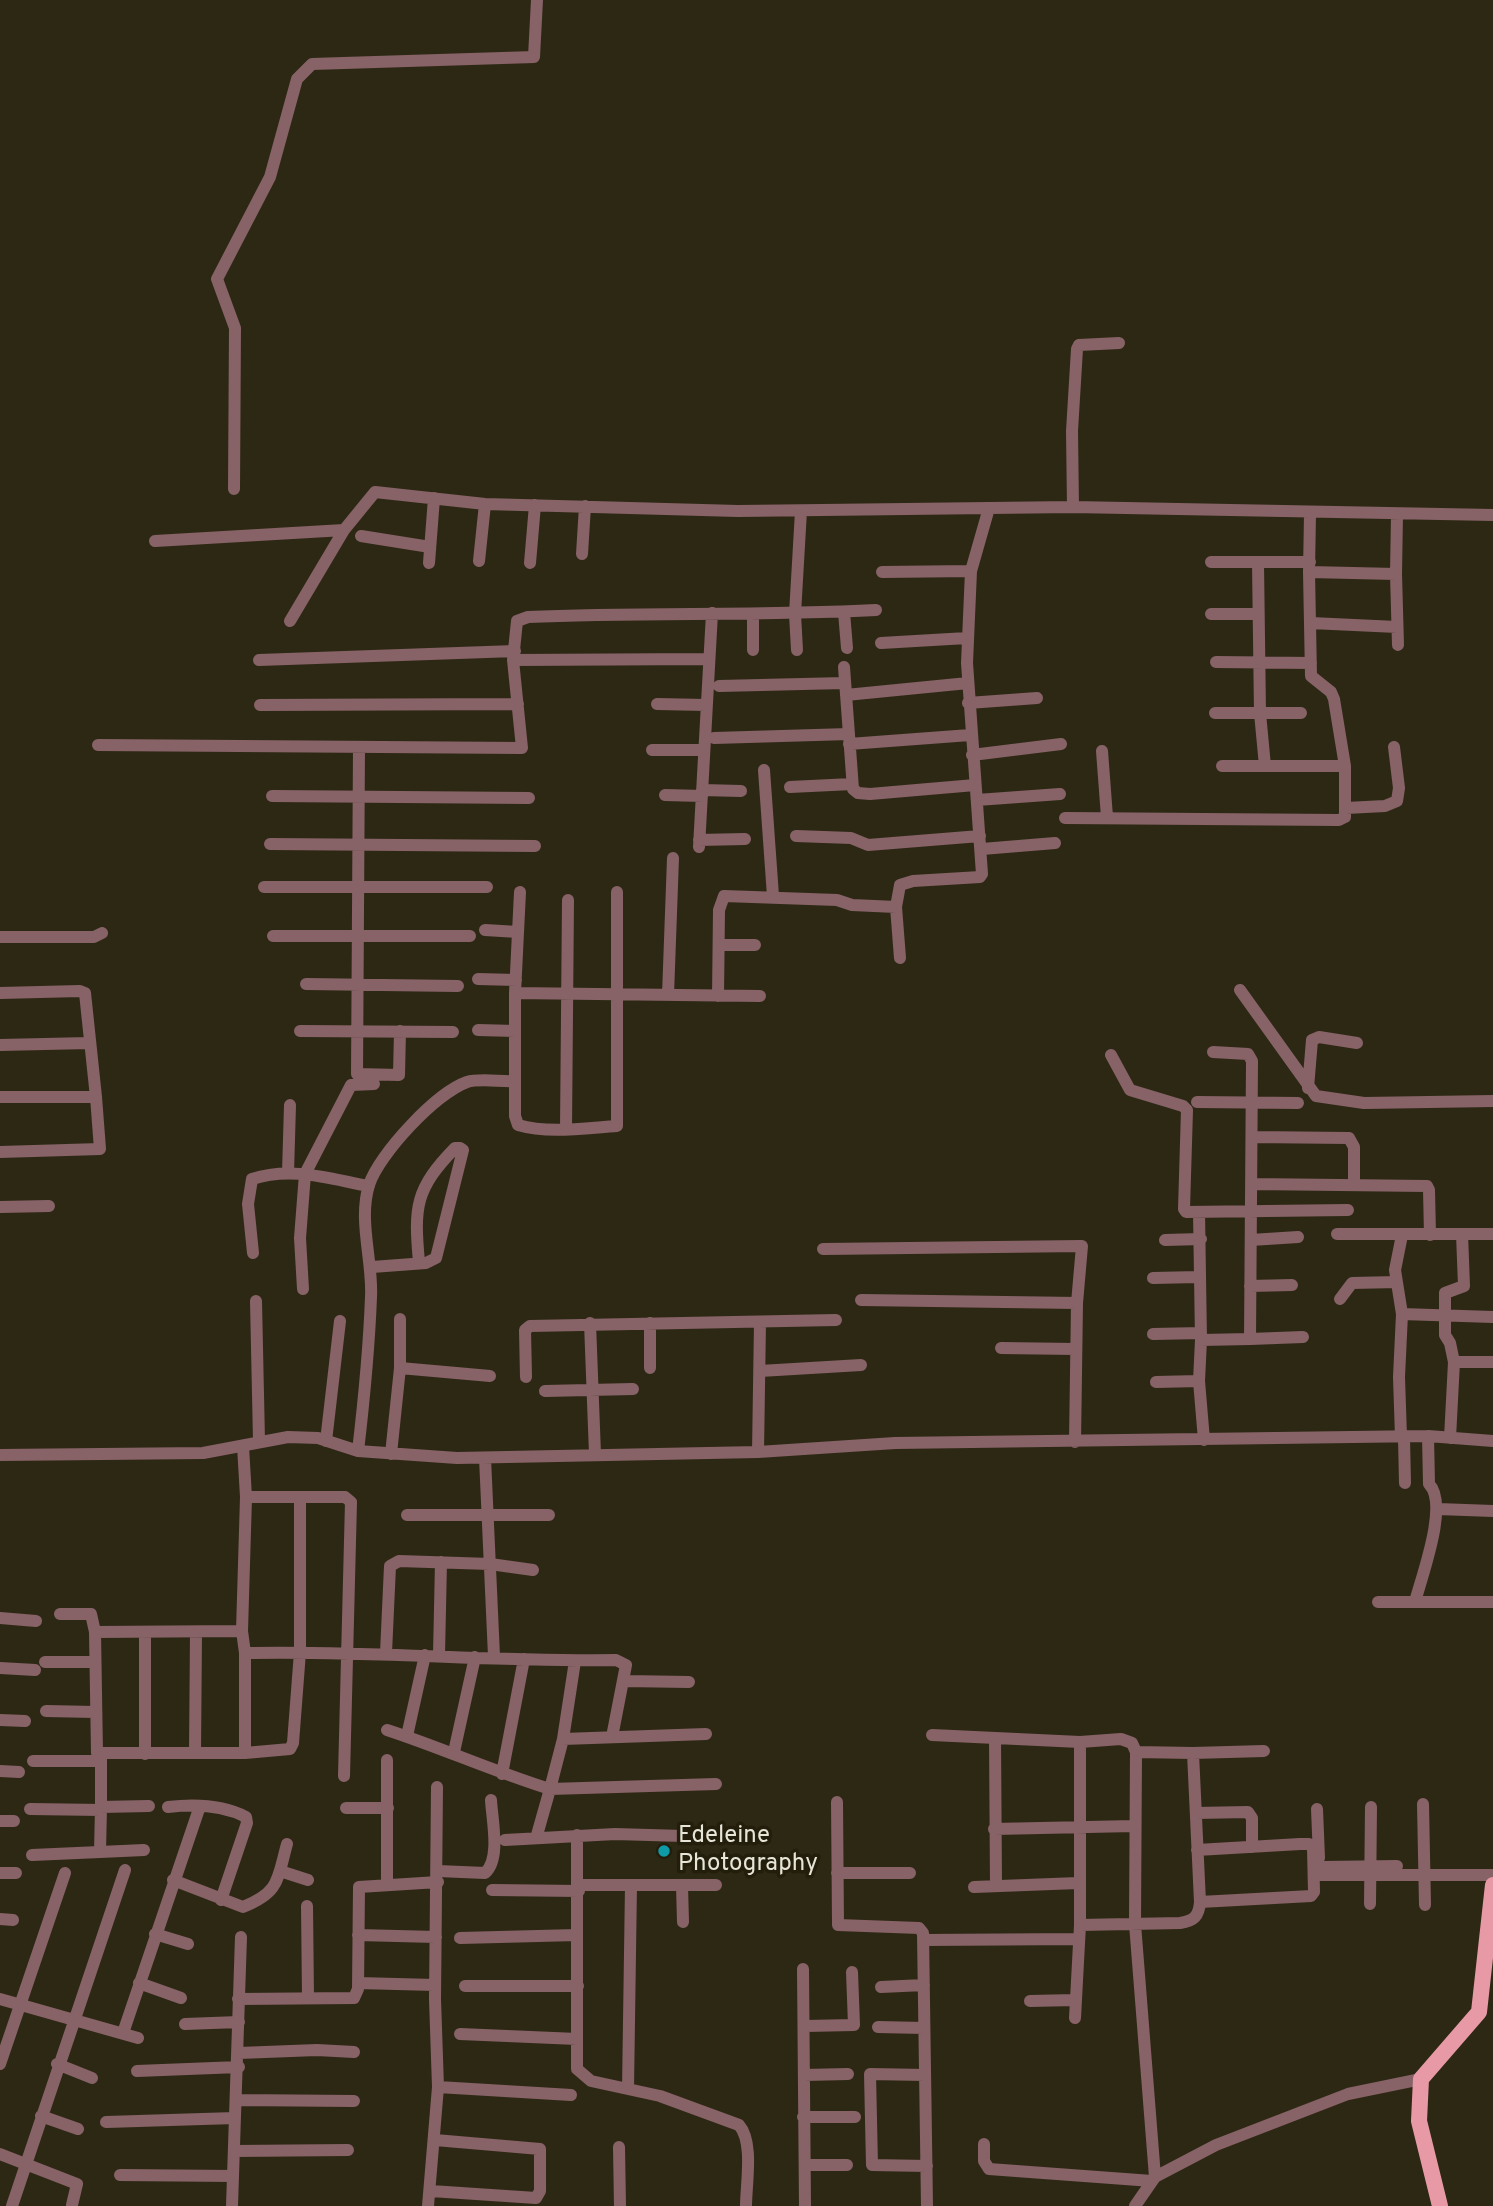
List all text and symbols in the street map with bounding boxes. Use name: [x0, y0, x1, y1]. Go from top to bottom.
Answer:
place label: Edeleine Photography: [678, 1823, 818, 1879]
marker: Edeleine Photography: [656, 1843, 672, 1859]

